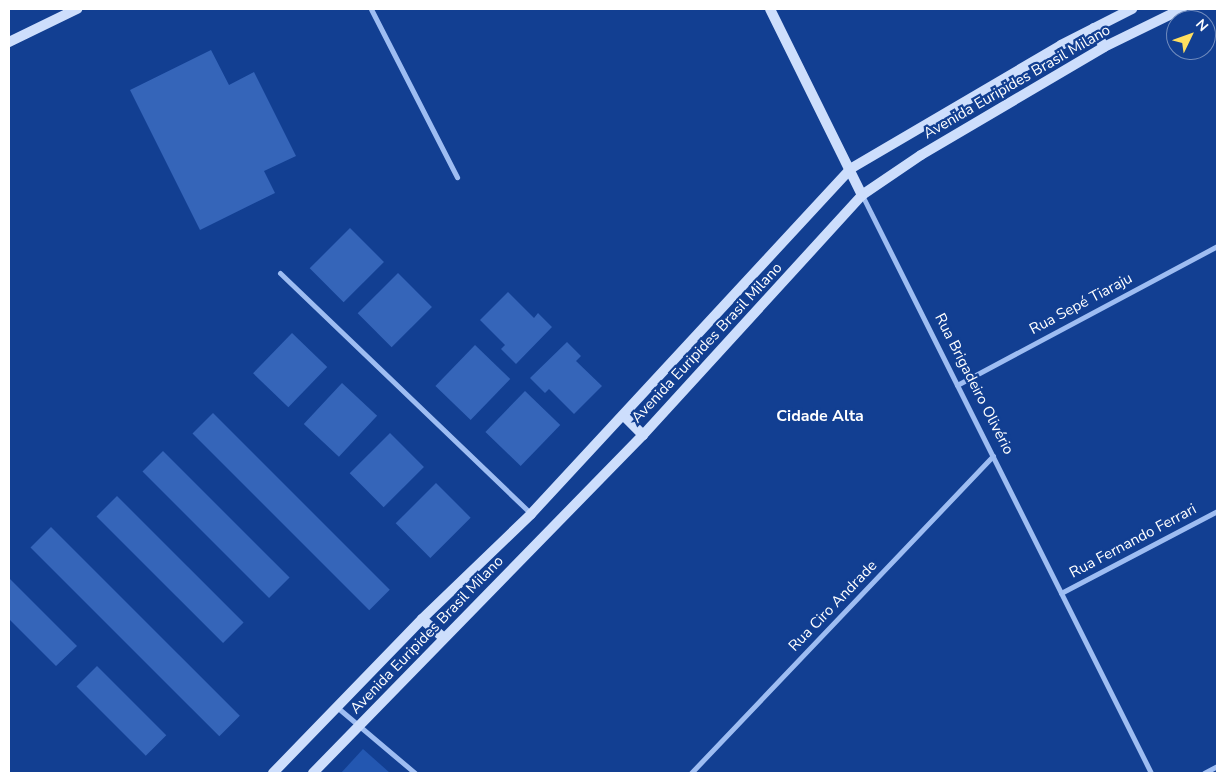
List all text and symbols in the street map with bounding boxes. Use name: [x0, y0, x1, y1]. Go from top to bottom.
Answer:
north arrow: [1166, 10, 1216, 60]
text: N: [1191, 15, 1212, 36]
street label: Avenida Euripides Brasil Milano: [920, 21, 1114, 143]
street label: Avenida Euripides Brasil Milano: [628, 259, 786, 427]
street label: Rua Sepé Tiaraju: [1027, 269, 1135, 339]
street label: Rua Brigadeiro Olivério: [931, 310, 1017, 458]
district label: Cidade Alta: [776, 406, 864, 426]
street label: Rua Fernando Ferrari: [1067, 500, 1199, 582]
street label: Avenida Euripides Brasil Milano: [347, 552, 507, 718]
street label: Rua Ciro Andrade: [785, 557, 881, 655]

